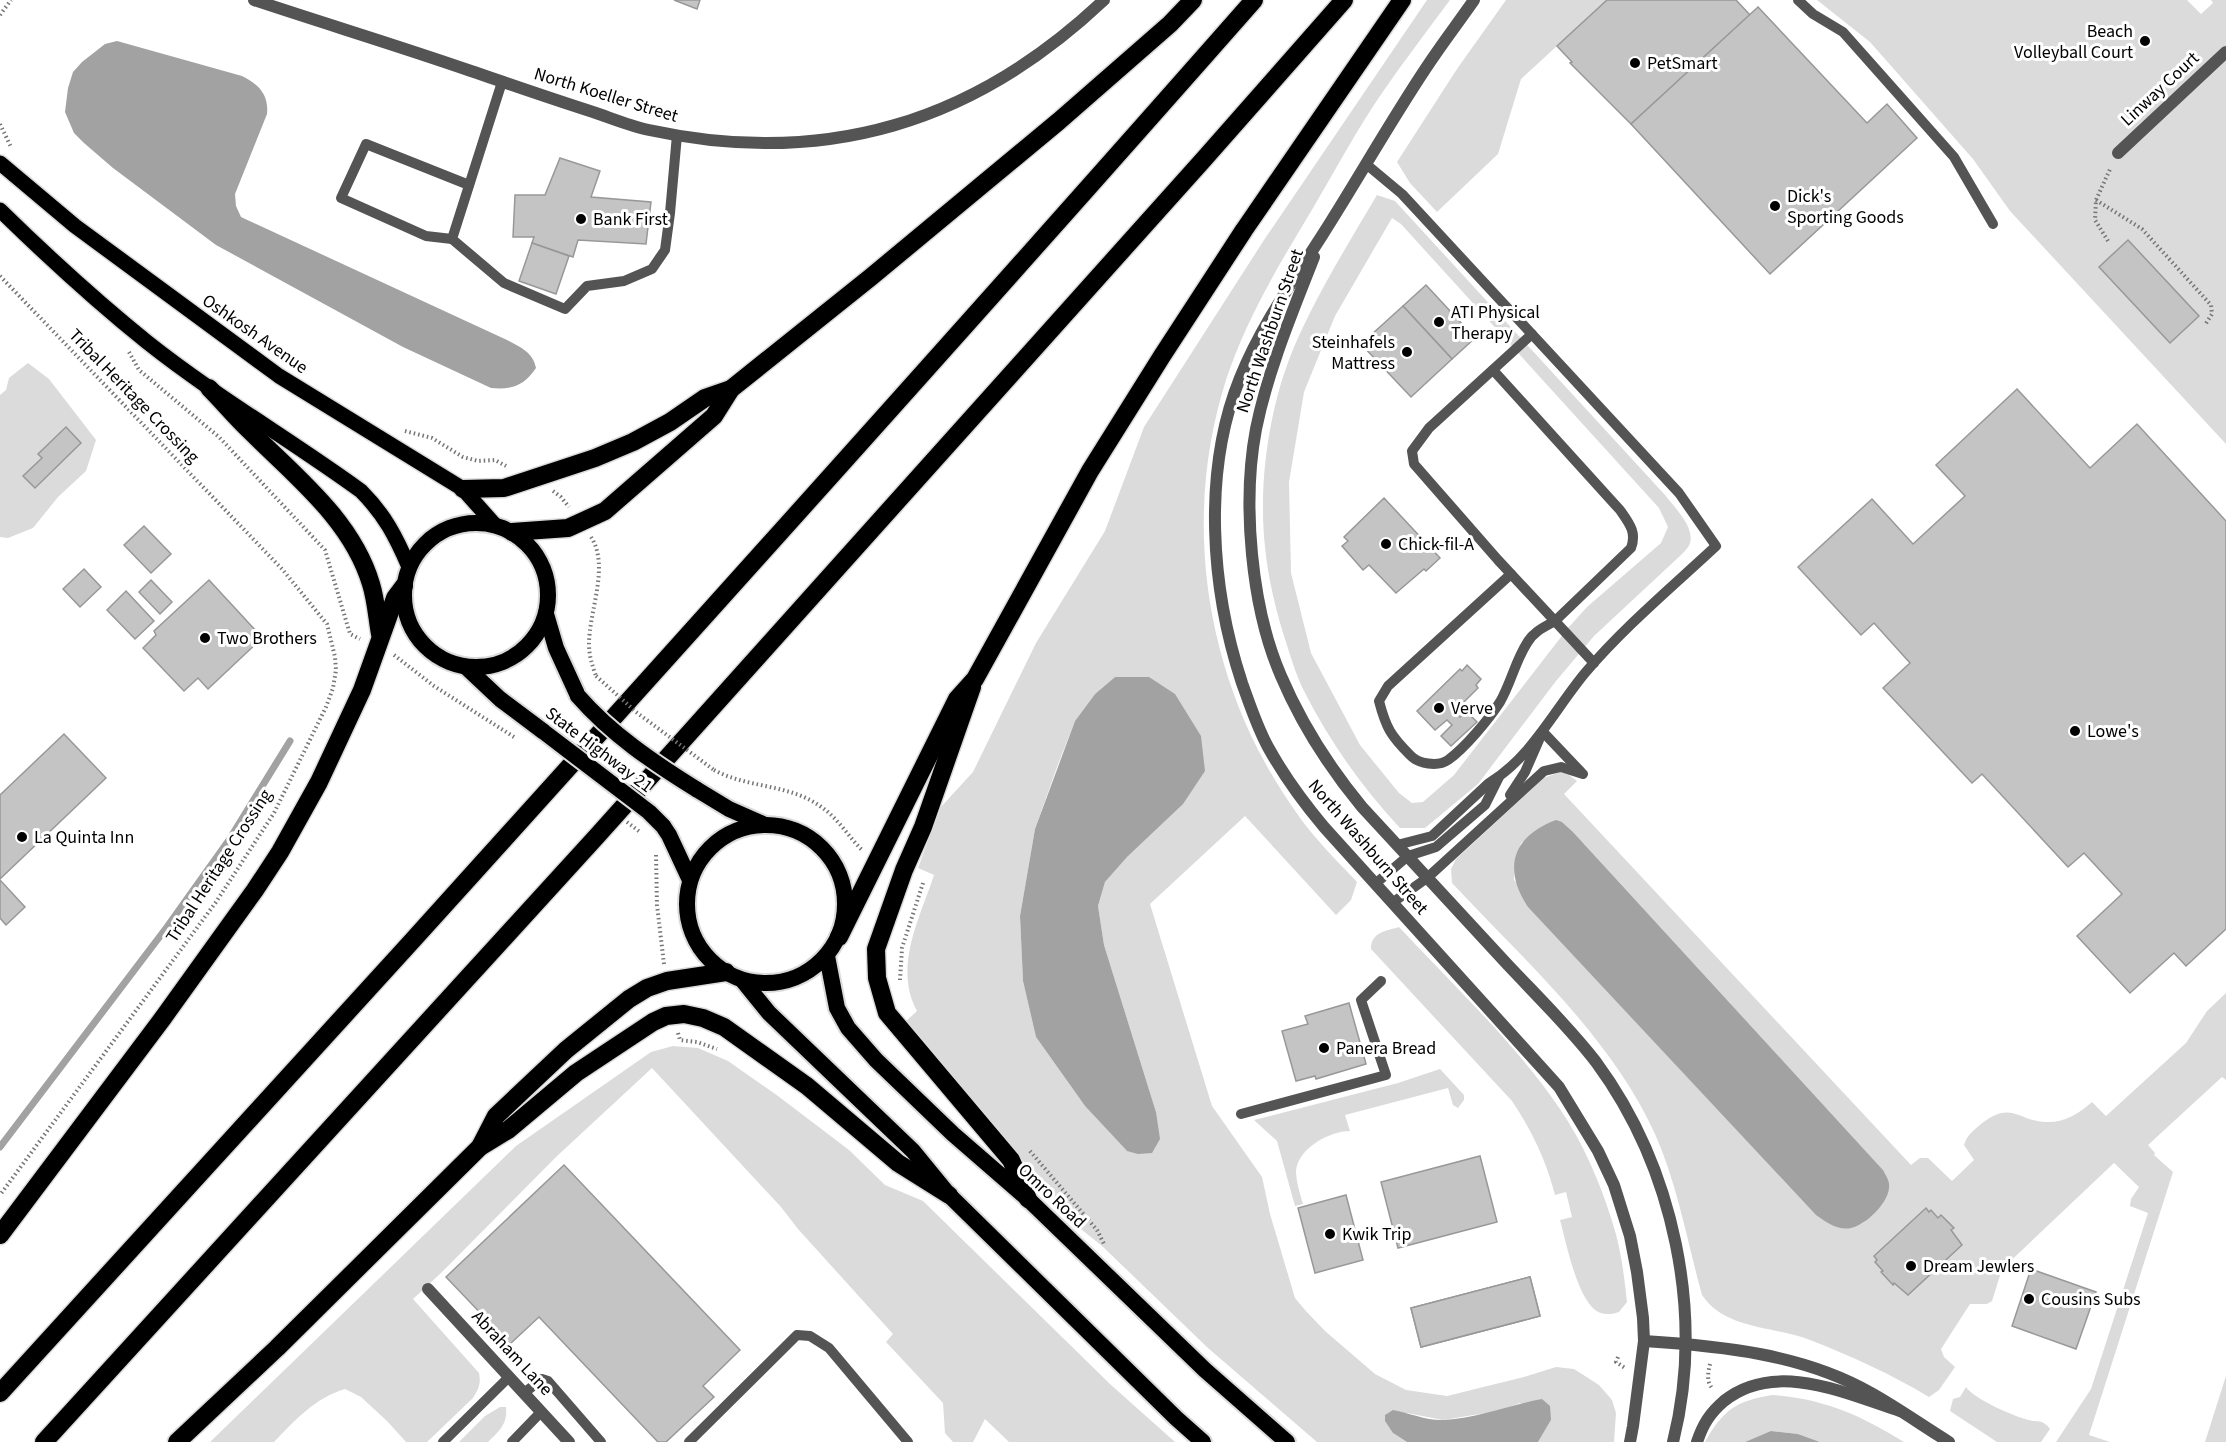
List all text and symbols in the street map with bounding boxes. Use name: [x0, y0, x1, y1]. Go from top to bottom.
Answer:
place label: Beach Volleyball Court: [2014, 19, 2133, 65]
marker: Beach Volleyball Court: [2138, 34, 2152, 48]
street label: Linway Court: [2115, 46, 2205, 132]
place label: PetSmart: [1647, 51, 1718, 76]
marker: PetSmart: [1628, 56, 1642, 70]
street label: North Koeller Street: [531, 61, 681, 129]
place label: Dick's Sporting Goods: [1787, 184, 1904, 230]
marker: Dick's Sporting Goods: [1768, 199, 1782, 213]
place label: Bank First: [593, 207, 668, 232]
marker: Bank First: [574, 212, 588, 226]
street label: North Washburn Street: [1230, 246, 1310, 416]
street label: Oshkosh Avenue: [197, 288, 313, 380]
place label: ATI Physical Therapy: [1451, 300, 1540, 346]
marker: ATI Physical Therapy: [1432, 315, 1446, 329]
street label: Tribal Heritage Crossing: [63, 323, 205, 469]
place label: Steinhafels Mattress: [1312, 330, 1395, 376]
marker: Steinhafels Mattress: [1400, 345, 1414, 359]
place label: Chick-fil-A: [1398, 532, 1474, 557]
marker: Chick-fil-A: [1379, 537, 1393, 551]
place label: Two Brothers: [217, 626, 317, 651]
marker: Two Brothers: [198, 631, 212, 645]
place label: Verve: [1451, 696, 1493, 721]
street label: State Highway 21: [540, 701, 658, 799]
marker: Verve: [1432, 701, 1446, 715]
place label: Lowe's: [2087, 719, 2139, 744]
marker: Lowe's: [2068, 724, 2082, 738]
street label: North Washburn Street: [1302, 774, 1434, 920]
street label: Tribal Heritage Crossing: [160, 784, 278, 948]
place label: La Quinta Inn: [34, 825, 134, 850]
marker: La Quinta Inn: [15, 830, 29, 844]
place label: Panera Bread: [1336, 1036, 1436, 1061]
marker: Panera Bread: [1317, 1041, 1331, 1055]
street label: Omro Road: [1012, 1158, 1092, 1234]
place label: Kwik Trip: [1342, 1222, 1412, 1247]
marker: Kwik Trip: [1323, 1227, 1337, 1241]
place label: Dream Jewlers: [1923, 1254, 2034, 1279]
marker: Dream Jewlers: [1904, 1259, 1918, 1273]
place label: Cousins Subs: [2041, 1287, 2141, 1312]
marker: Cousins Subs: [2022, 1292, 2036, 1306]
street label: Abraham Lane: [466, 1305, 558, 1401]

